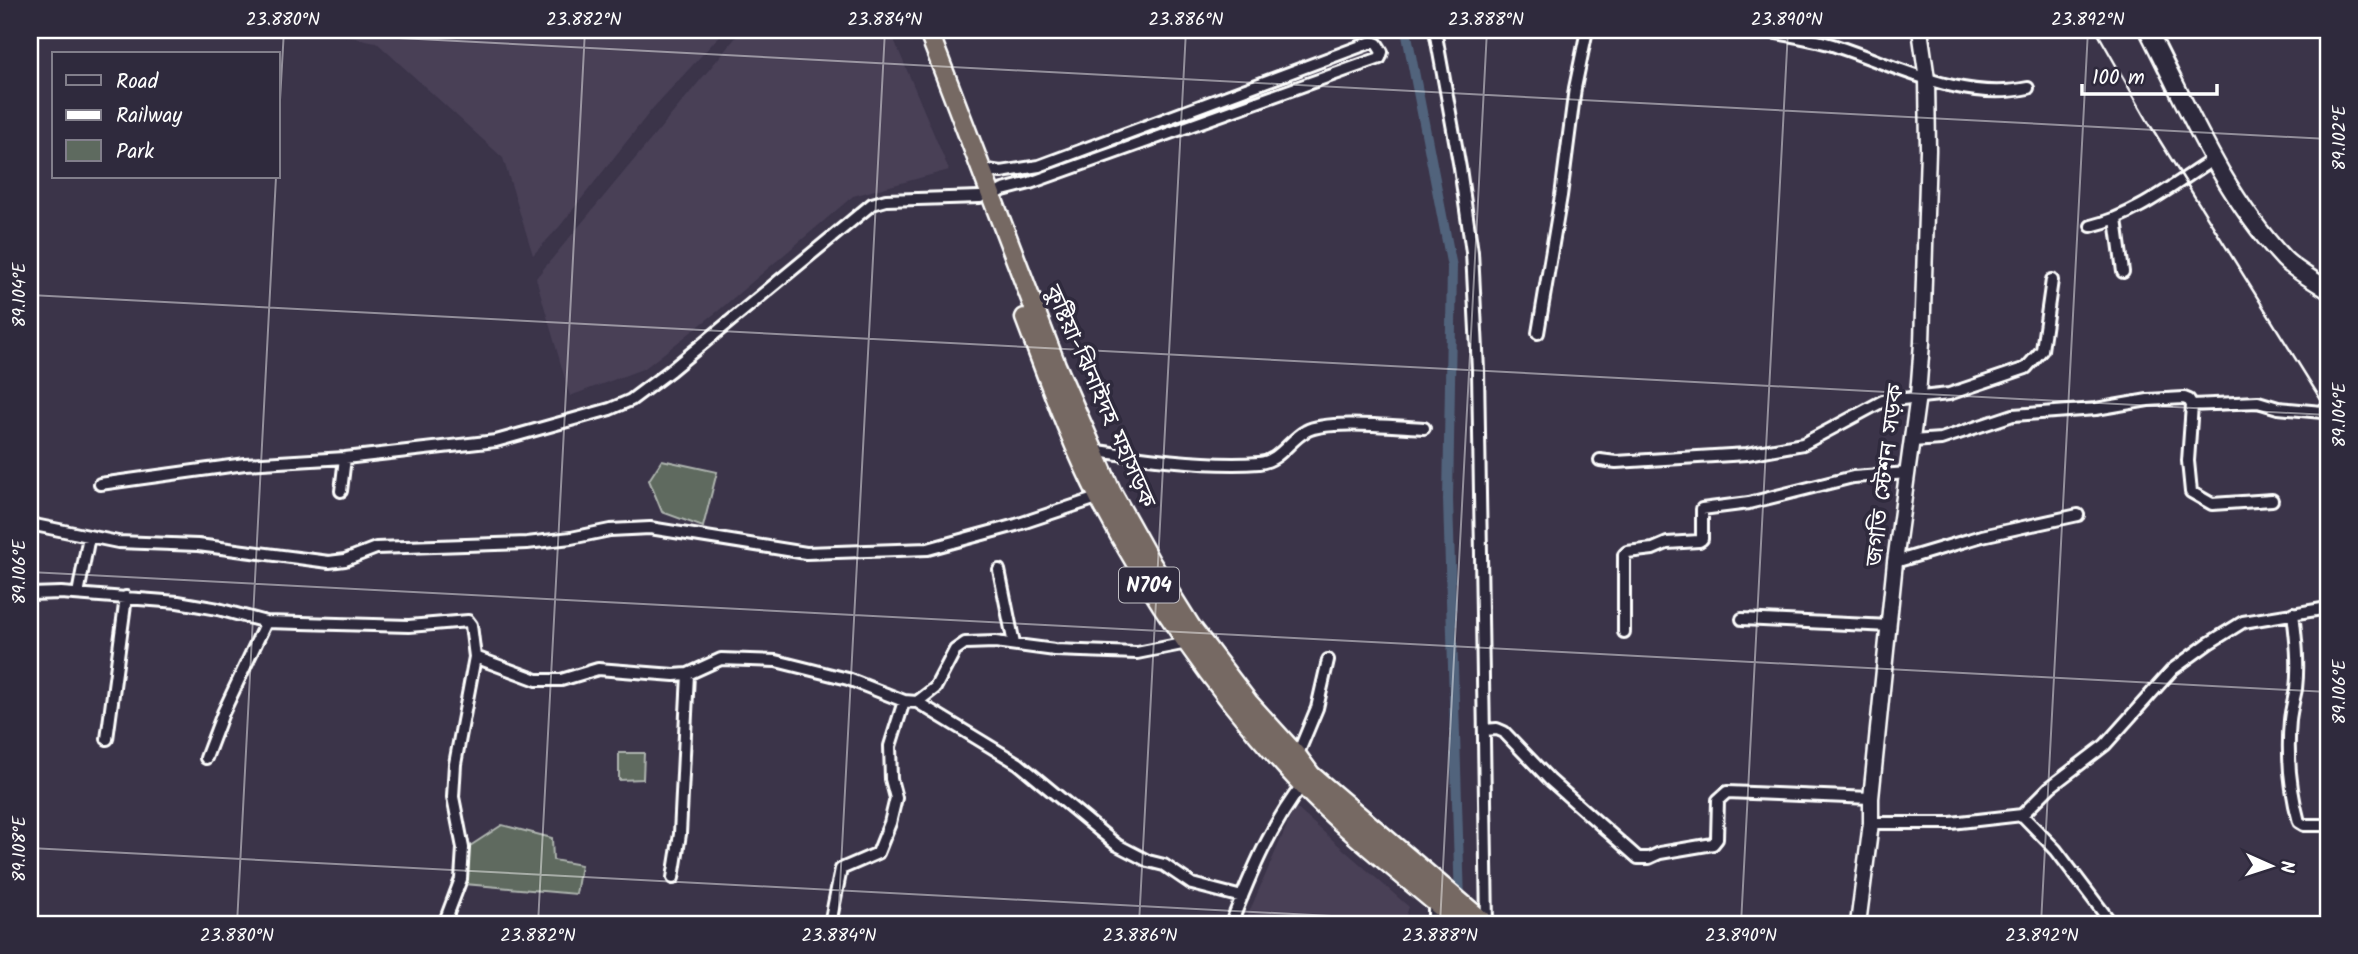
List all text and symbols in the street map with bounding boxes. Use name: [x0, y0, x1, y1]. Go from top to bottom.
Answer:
text: 23.880°N: [246, 6, 320, 35]
text: 23.882°N: [546, 6, 622, 35]
text: 23.884°N: [848, 6, 922, 35]
text: 23.886°N: [1149, 6, 1223, 35]
text: 23.888°N: [1448, 6, 1524, 35]
text: 23.890°N: [1751, 6, 1823, 35]
text: 23.892°N: [2051, 6, 2125, 35]
legend: [52, 52, 280, 178]
scale bar: [2082, 52, 2216, 96]
text: 100 m: [2092, 62, 2145, 95]
text: Road: [116, 66, 159, 99]
text: Railway: [116, 100, 182, 133]
text: 89.102°E: [2326, 105, 2355, 171]
text: Park: [116, 136, 154, 169]
text: 89.104°E: [6, 262, 35, 328]
street label: কুষ্টিয়া-ঝিনাইদহ মহাসড়ক: [1033, 279, 1165, 514]
street label: জগতি স্টেশন সড়ক: [1857, 382, 1915, 569]
text: 89.104°E: [2326, 382, 2355, 448]
text: 89.106°E: [6, 539, 35, 605]
road number: N704: [1119, 568, 1179, 602]
text: 89.106°E: [2326, 659, 2355, 725]
text: 89.108°E: [6, 816, 35, 882]
north arrow: [2236, 832, 2306, 902]
text: N: [2271, 860, 2301, 874]
text: 23.880°N: [200, 922, 274, 951]
text: 23.882°N: [500, 922, 576, 951]
text: 23.884°N: [802, 922, 876, 951]
text: 23.886°N: [1103, 922, 1177, 951]
text: 23.888°N: [1402, 922, 1478, 951]
text: 23.890°N: [1705, 922, 1777, 951]
text: 23.892°N: [2005, 922, 2079, 951]

